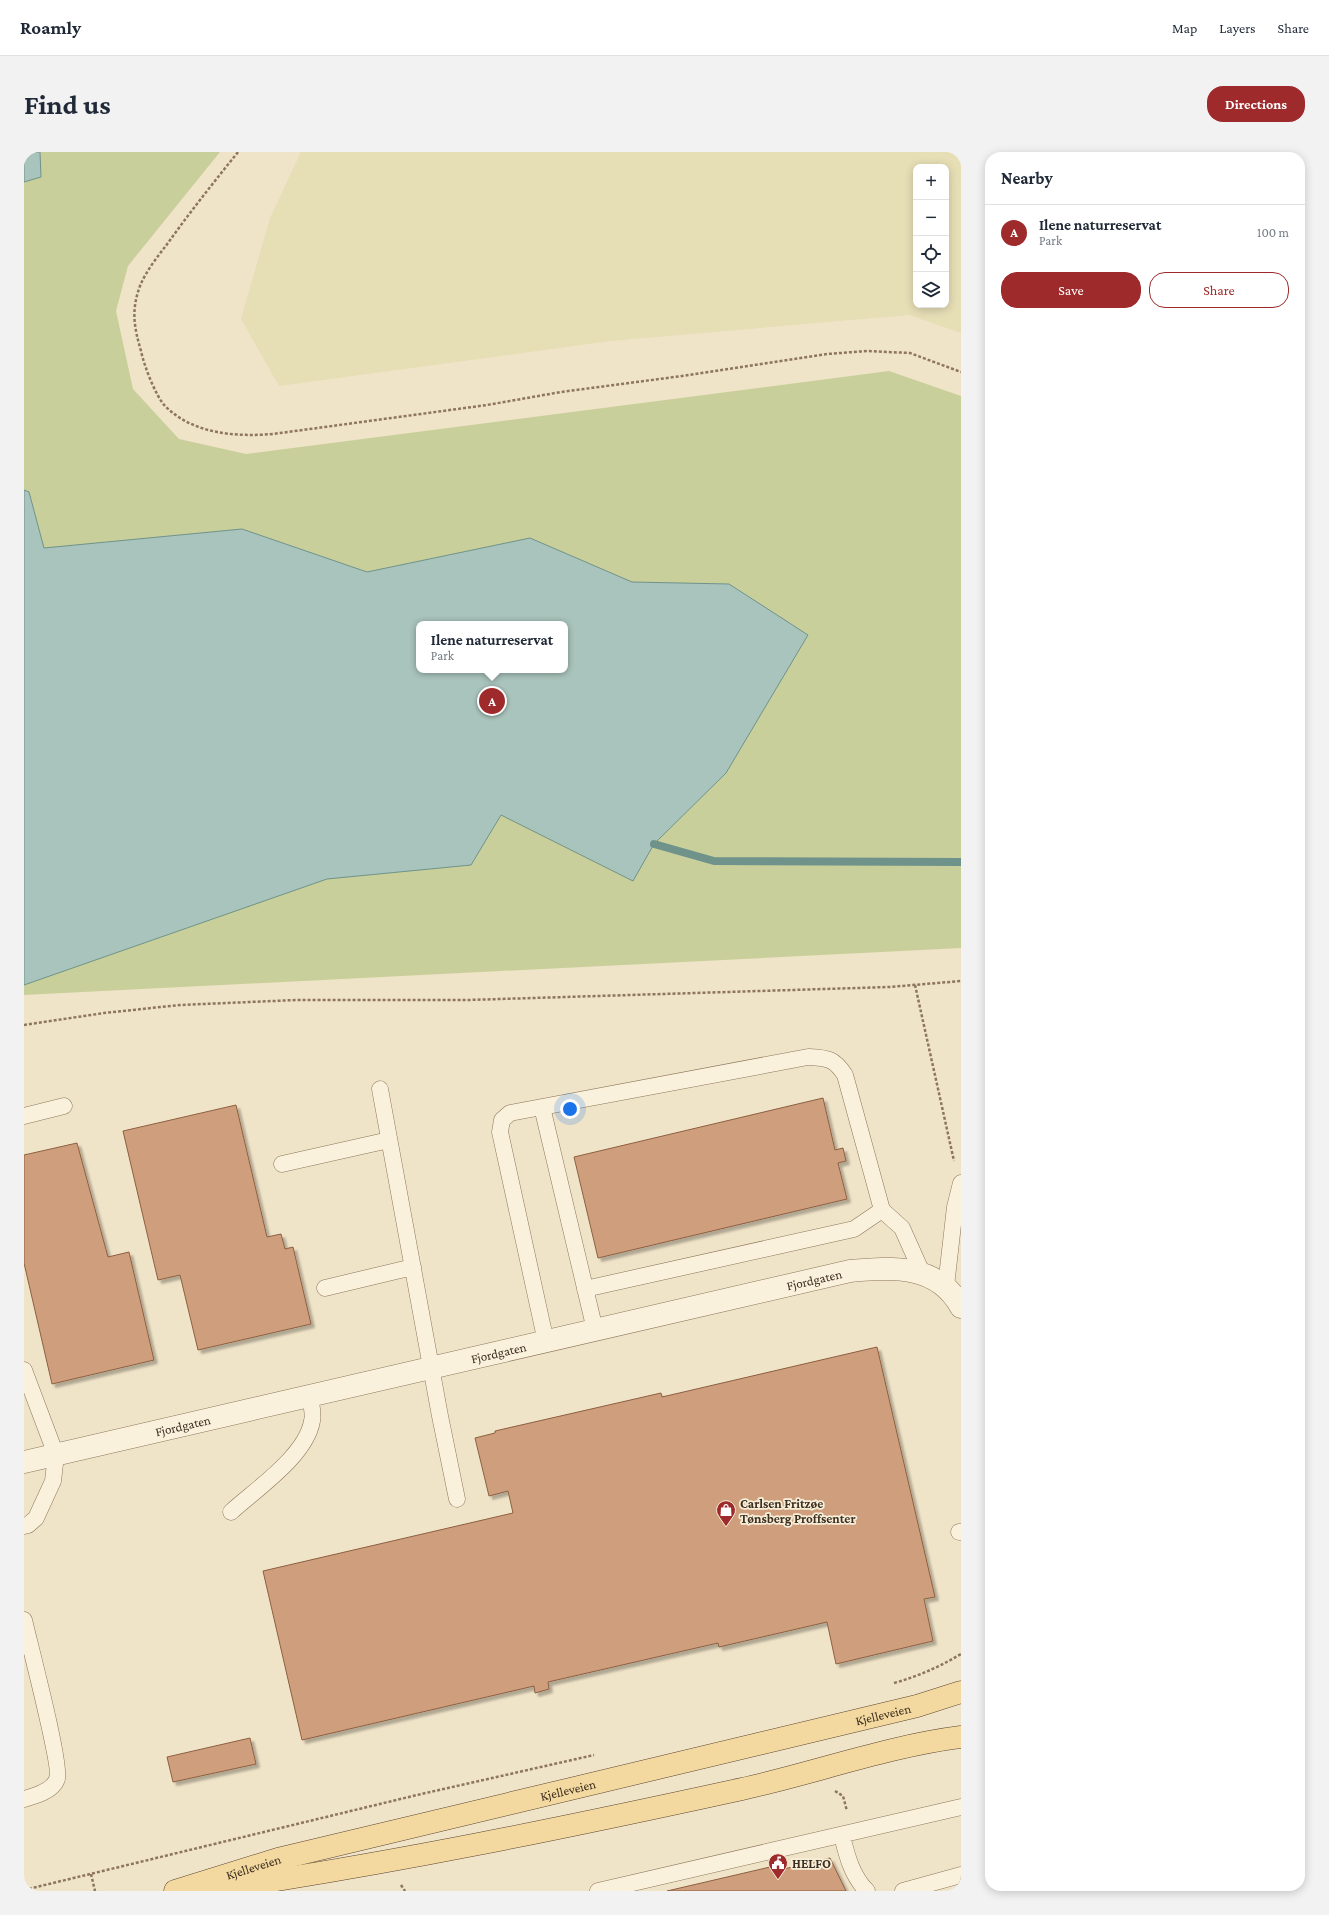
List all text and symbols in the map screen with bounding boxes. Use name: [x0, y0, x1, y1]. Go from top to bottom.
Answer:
text: Roamly: [20, 17, 81, 38]
text: Map: [1172, 20, 1197, 36]
text: Layers: [1219, 20, 1256, 36]
text: Share: [1278, 20, 1309, 36]
button: Directions: [1207, 86, 1305, 122]
text: Find us: [24, 89, 111, 120]
map controls: [913, 164, 949, 308]
button: +: [913, 164, 949, 200]
text: Nearby: [1001, 169, 1053, 188]
button: −: [913, 200, 949, 236]
text: Ilene naturreservat: [1039, 217, 1161, 233]
text: A: [1010, 225, 1018, 240]
text: 100 m: [1257, 225, 1289, 240]
text: Park: [1039, 233, 1062, 248]
button: locate: [913, 236, 949, 272]
button: layers: [913, 272, 949, 308]
button: Save: [1001, 272, 1141, 308]
button: Share: [1149, 272, 1289, 308]
popup: [416, 621, 568, 673]
text: Ilene naturreservat: [431, 632, 553, 648]
text: Park: [431, 648, 454, 663]
pin: A: [479, 686, 505, 716]
your location: [560, 1099, 580, 1119]
street label: Fjordgaten: [785, 1266, 843, 1293]
street label: Fjordgaten: [469, 1339, 528, 1366]
street label: Fjordgaten: [154, 1412, 212, 1439]
place label: Carlsen Fritzøe Tønsberg Proffsenter: [740, 1496, 856, 1526]
shop icon: Carlsen Fritzøe Tønsberg Proffsenter: [715, 1499, 737, 1527]
street label: Kjelleveien: [854, 1700, 912, 1728]
street label: Kjelleveien: [539, 1776, 597, 1803]
street label: Kjelleveien: [224, 1851, 283, 1882]
public building icon: HELFO: [767, 1852, 789, 1880]
place label: HELFO: [792, 1856, 831, 1871]

